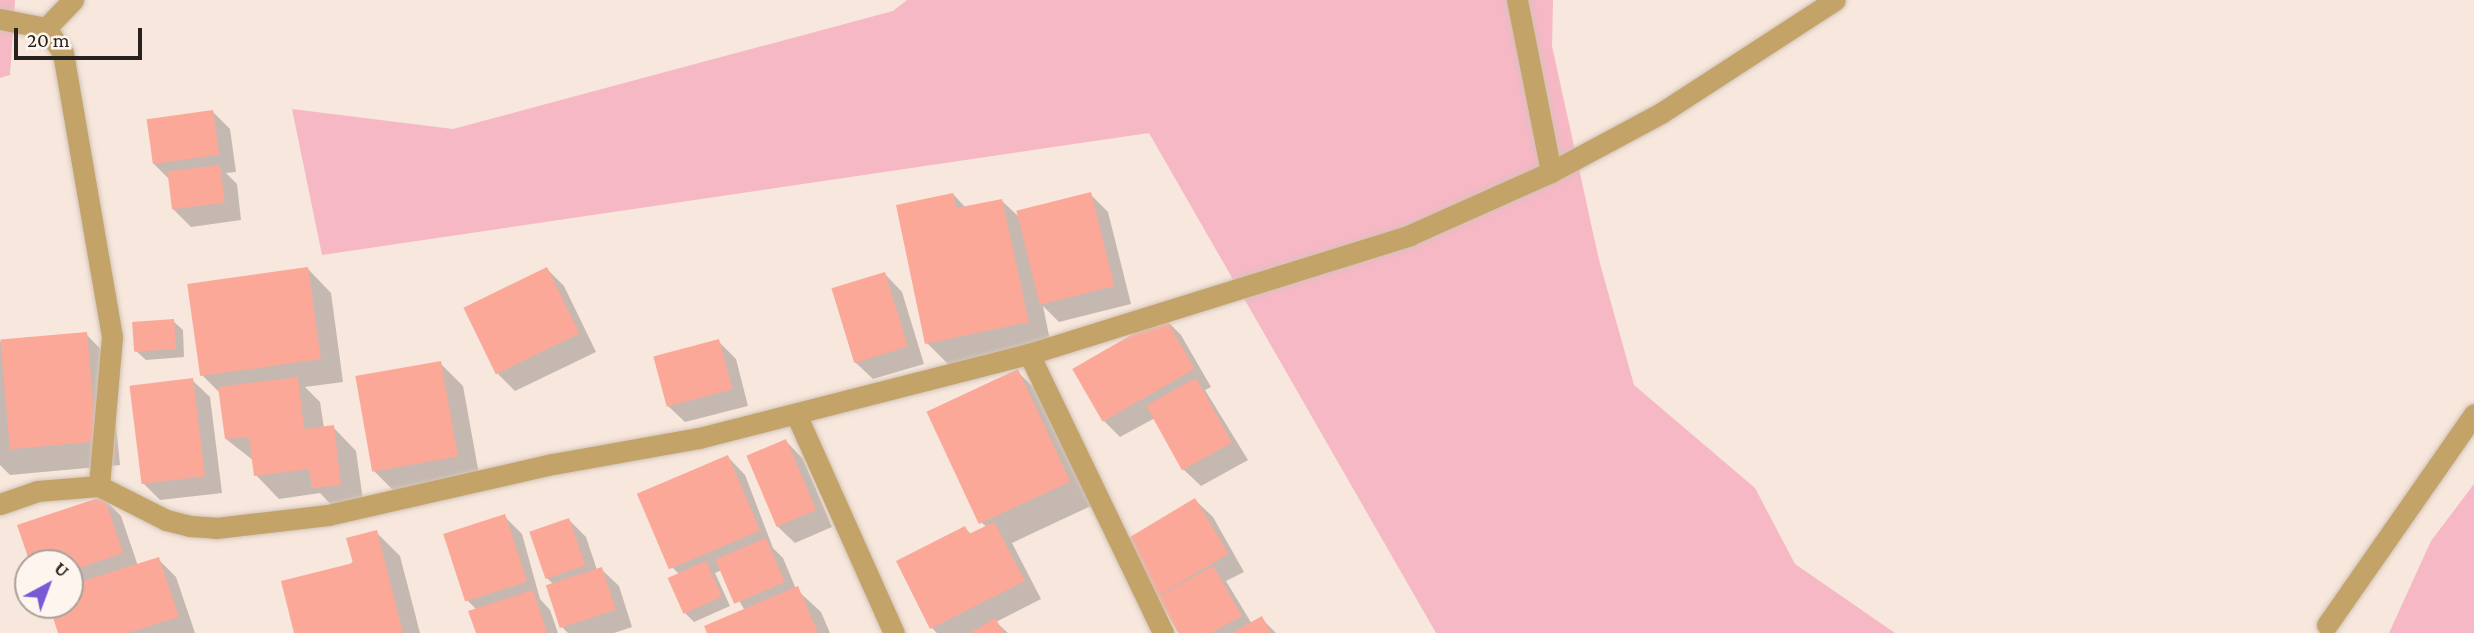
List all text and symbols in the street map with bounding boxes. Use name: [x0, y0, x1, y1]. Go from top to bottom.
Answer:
scale bar: [18, 14, 145, 58]
text: 20 m: [27, 28, 70, 52]
north arrow: [14, 549, 84, 619]
text: U: [50, 557, 74, 581]

